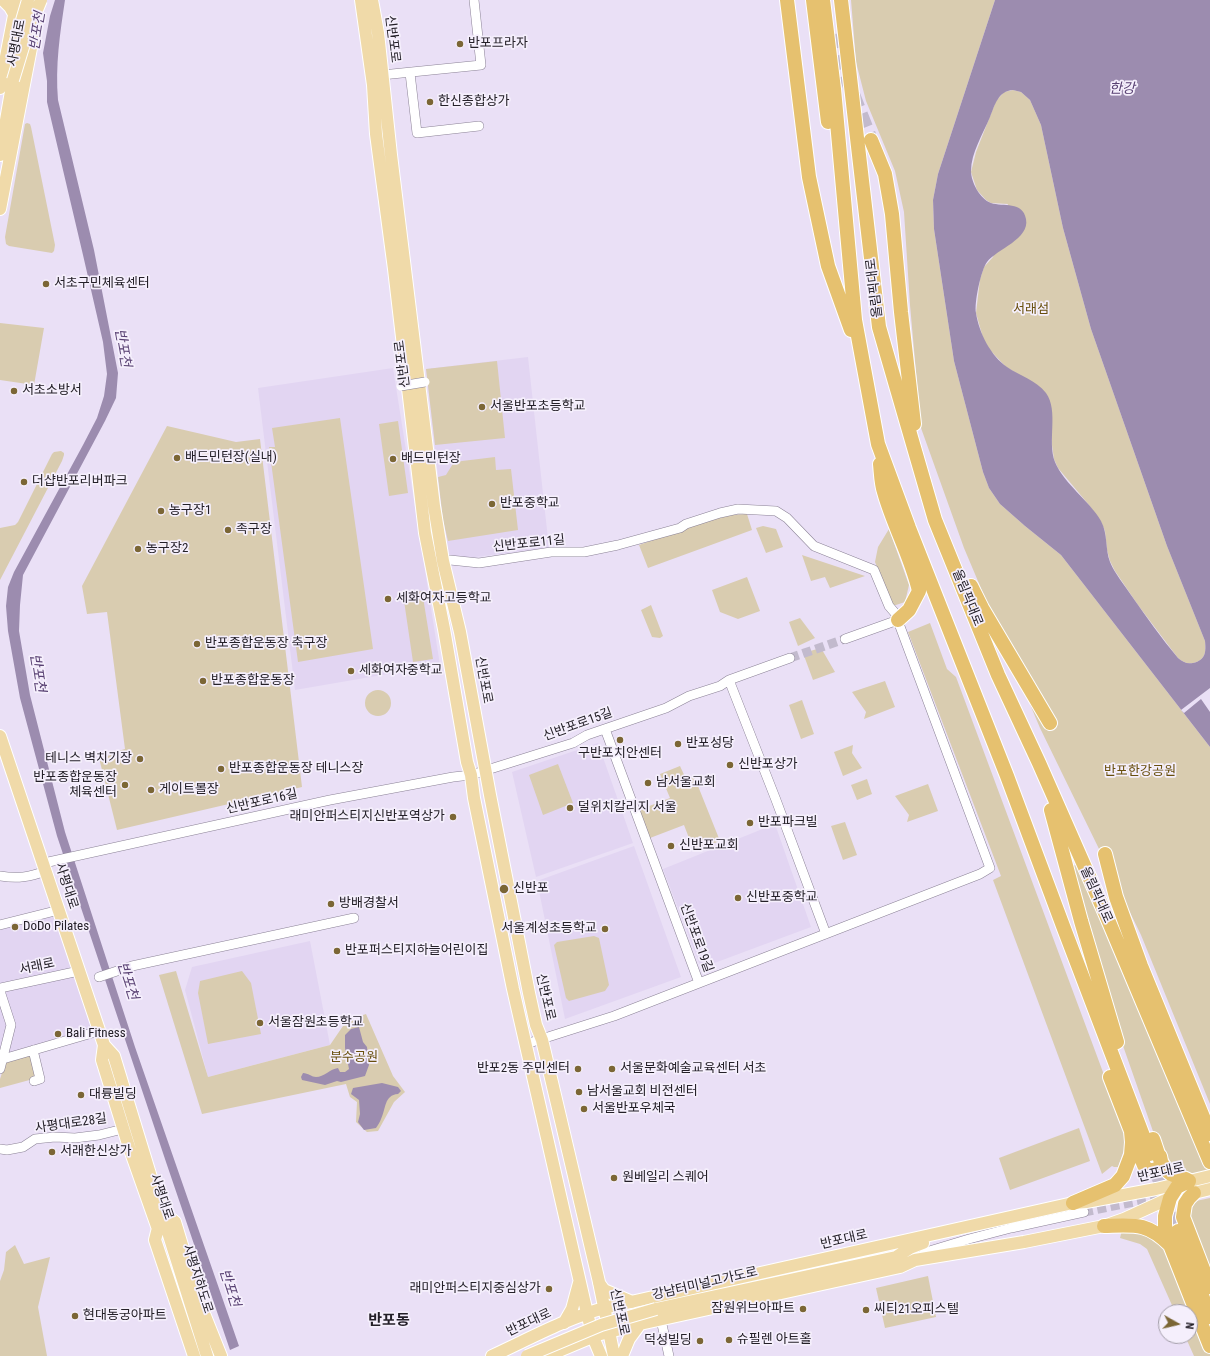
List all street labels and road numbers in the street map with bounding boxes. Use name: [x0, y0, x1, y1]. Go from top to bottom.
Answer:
street label: 신반포로: [381, 14, 403, 64]
street label: 사평대로: [5, 18, 29, 68]
street label: 올림픽대로: [864, 257, 886, 319]
street label: 신반포로: [392, 339, 414, 389]
street label: 신반포로11길: [492, 532, 566, 556]
street label: 올림픽대로: [949, 567, 985, 629]
street label: 신반포로: [471, 655, 495, 705]
street label: 신반포로15길: [541, 705, 615, 745]
street label: 신반포로16길: [225, 786, 299, 818]
street label: 사평대로: [51, 861, 81, 911]
street label: 올림픽대로: [1077, 865, 1115, 925]
street label: 신반포로19길: [676, 901, 716, 975]
street label: 서래로: [18, 956, 56, 978]
street label: 신반포로: [532, 972, 558, 1022]
street label: 사평대로28길: [34, 1111, 108, 1137]
street label: 반포대로: [1136, 1160, 1186, 1186]
street label: 사평대로: [146, 1172, 176, 1222]
street label: 반포대로: [819, 1227, 869, 1253]
street label: 사평지하도로: [178, 1242, 216, 1316]
street label: 강남터미널고가도로: [651, 1264, 759, 1304]
street label: 신반포로: [606, 1287, 632, 1337]
street label: 반포대로: [504, 1306, 554, 1340]

